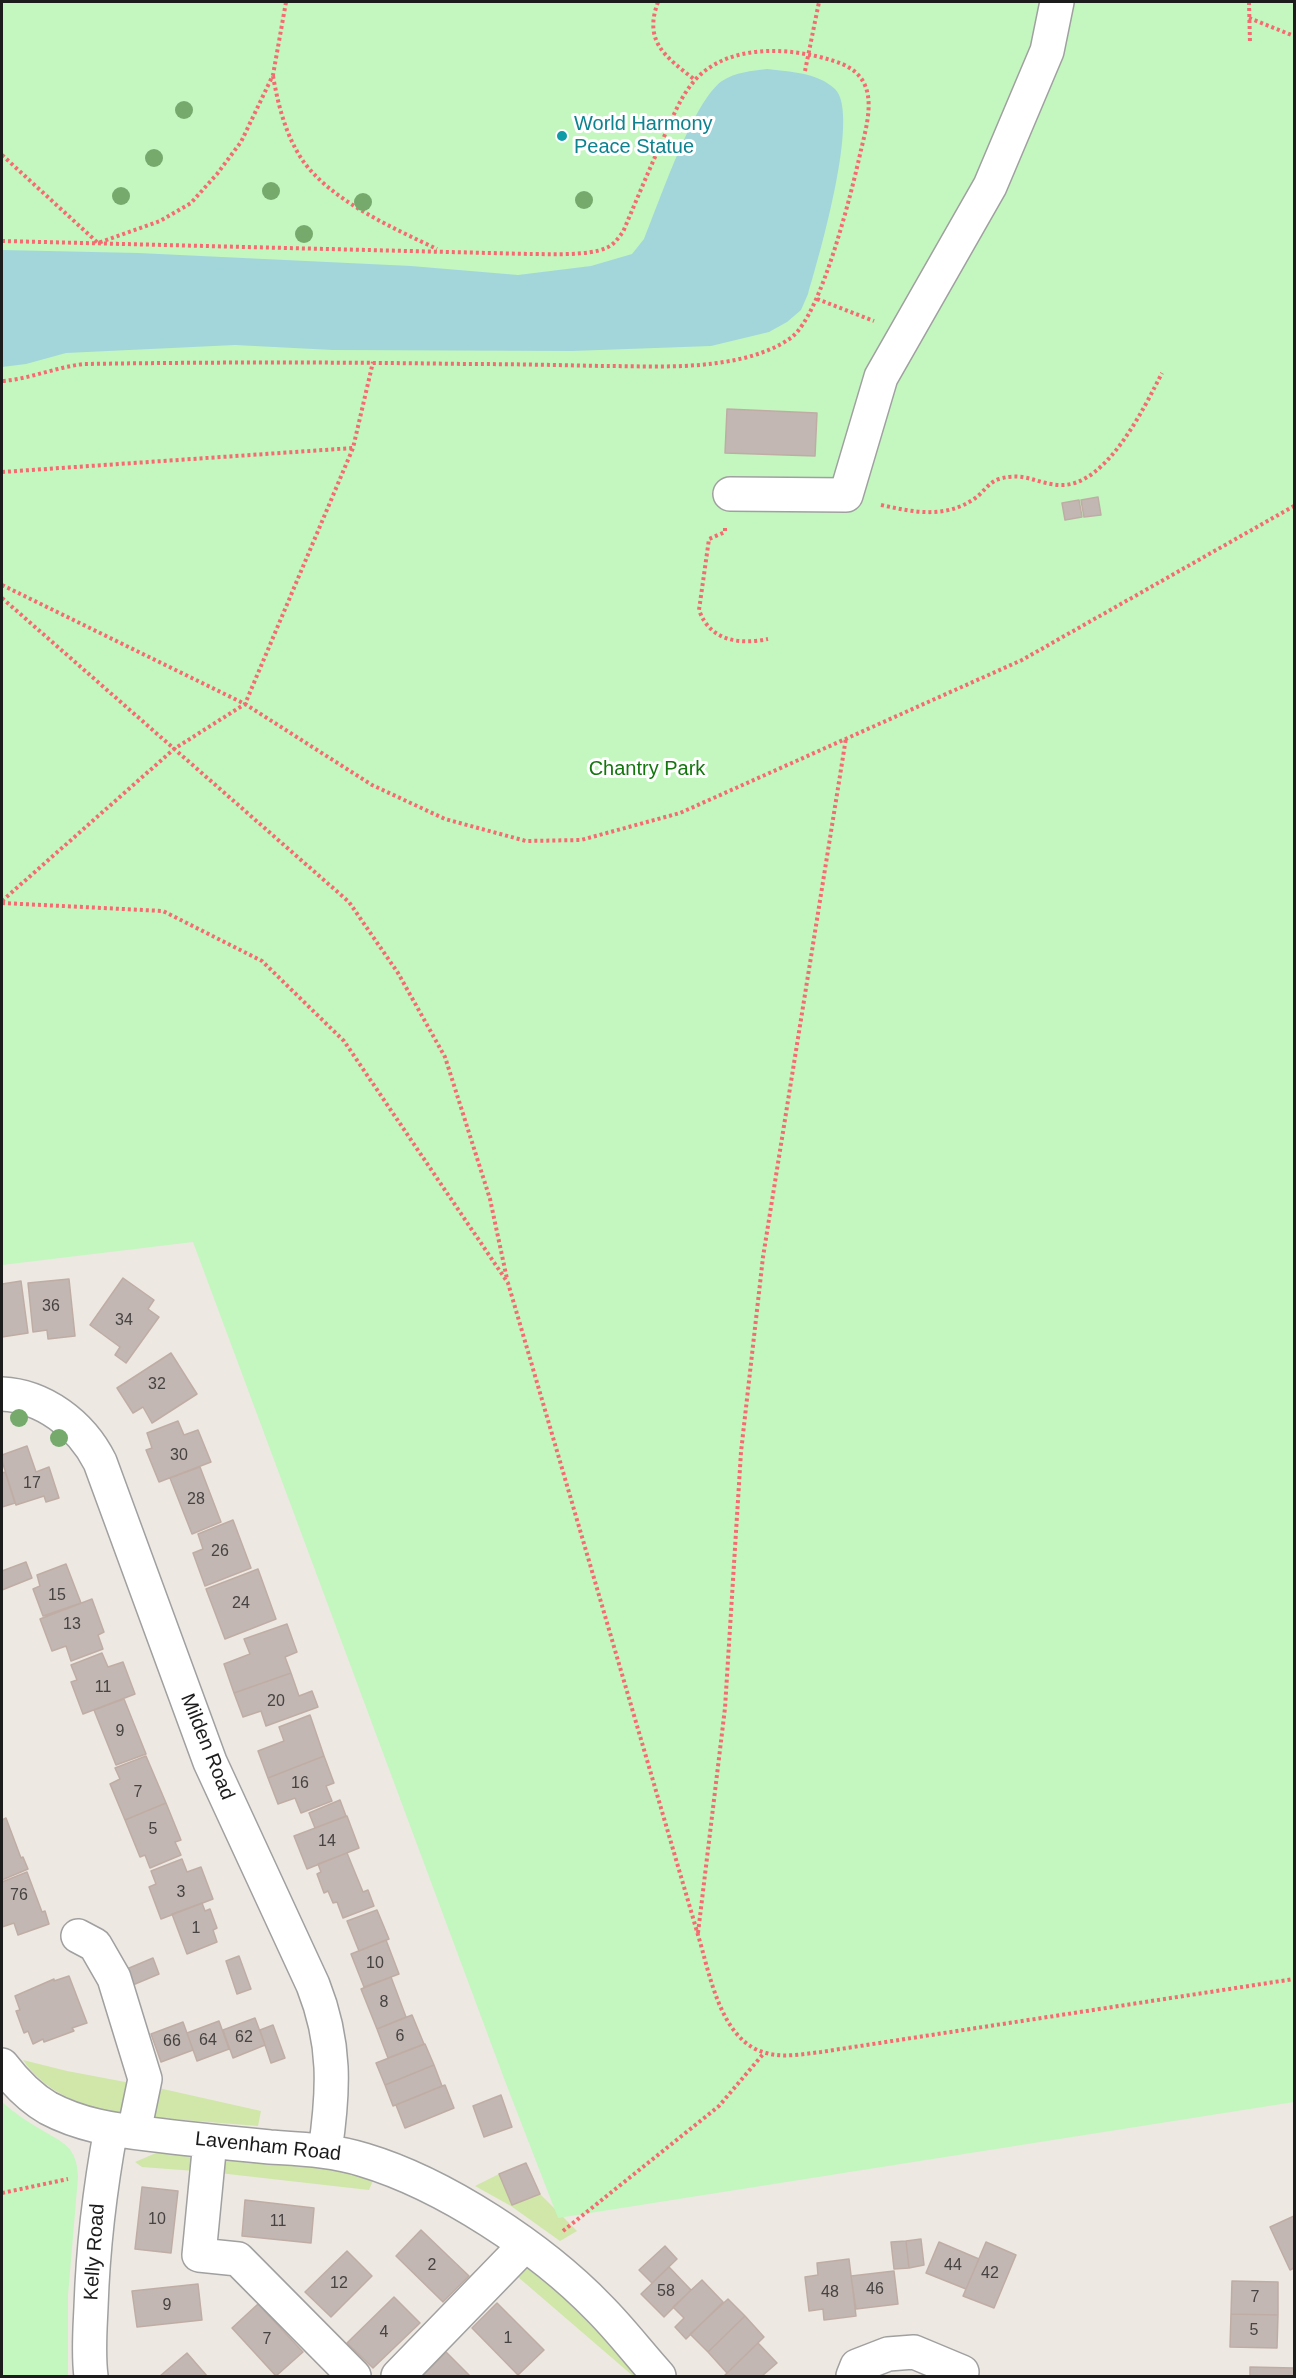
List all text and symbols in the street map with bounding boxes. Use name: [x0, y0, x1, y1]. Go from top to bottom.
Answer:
place label: World Harmony Peace Statue: [574, 112, 713, 159]
marker: World Harmony Peace Statue: [555, 129, 569, 143]
park label: Chantry Park: [589, 757, 705, 781]
house number: 36: [42, 1297, 60, 1317]
house number: 34: [115, 1311, 133, 1331]
house number: 32: [148, 1375, 166, 1395]
house number: 30: [170, 1446, 188, 1466]
house number: 17: [23, 1474, 41, 1494]
house number: 28: [187, 1490, 205, 1510]
house number: 26: [211, 1542, 229, 1562]
house number: 15: [48, 1586, 66, 1606]
house number: 24: [232, 1594, 250, 1614]
house number: 13: [63, 1615, 81, 1635]
house number: 11: [95, 1678, 111, 1698]
street label: Milden Road: [175, 1690, 239, 1804]
house number: 20: [267, 1692, 285, 1712]
house number: 9: [116, 1722, 124, 1742]
house number: 16: [291, 1774, 309, 1794]
house number: 7: [134, 1783, 142, 1803]
house number: 5: [149, 1820, 157, 1840]
house number: 14: [318, 1832, 336, 1852]
house number: 3: [177, 1883, 185, 1903]
house number: 76: [10, 1886, 28, 1906]
house number: 1: [192, 1919, 200, 1939]
house number: 10: [366, 1954, 384, 1974]
house number: 8: [380, 1993, 388, 2013]
house number: 6: [396, 2027, 404, 2047]
house number: 62: [235, 2028, 253, 2048]
house number: 64: [199, 2031, 217, 2051]
house number: 66: [163, 2032, 181, 2052]
street label: Lavenham Road: [194, 2127, 342, 2167]
street label: Kelly Road: [80, 2203, 110, 2301]
house number: 10: [148, 2210, 166, 2230]
house number: 11: [270, 2212, 286, 2232]
house number: 2: [428, 2256, 436, 2276]
house number: 44: [944, 2256, 962, 2276]
house number: 42: [981, 2264, 999, 2284]
house number: 12: [330, 2274, 348, 2294]
house number: 46: [866, 2280, 884, 2300]
house number: 58: [657, 2282, 675, 2302]
house number: 48: [821, 2283, 839, 2303]
house number: 7: [1251, 2288, 1259, 2308]
house number: 9: [163, 2296, 171, 2316]
house number: 5: [1250, 2321, 1258, 2341]
house number: 4: [380, 2323, 388, 2343]
house number: 1: [504, 2329, 512, 2349]
house number: 7: [263, 2330, 271, 2350]

